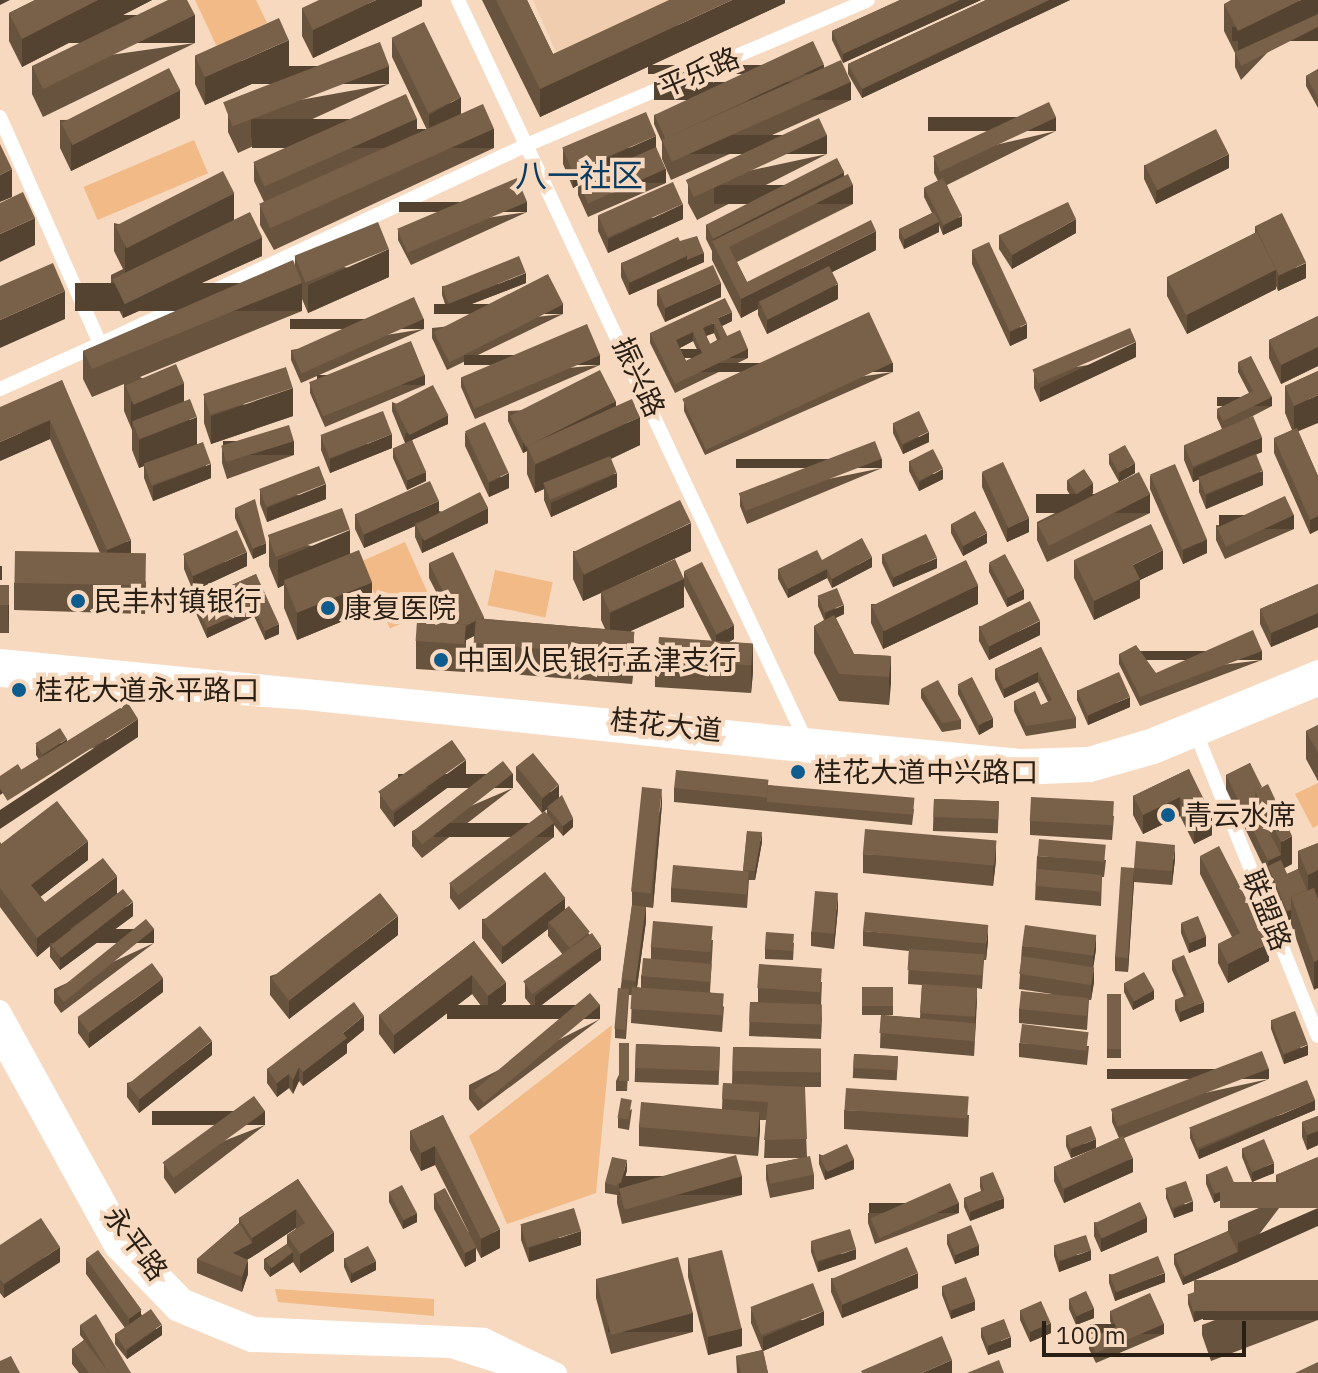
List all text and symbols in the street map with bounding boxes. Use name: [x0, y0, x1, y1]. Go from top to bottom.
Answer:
street label: 平乐路: [654, 40, 744, 104]
district label: 八一社区: [515, 156, 643, 194]
street label: 振兴路: [606, 332, 672, 422]
place label: 民丰村镇银行: [94, 584, 262, 618]
place label: 康复医院: [344, 591, 456, 625]
marker: 民丰村镇银行: [69, 592, 87, 610]
marker: 康复医院: [319, 599, 337, 617]
place label: 中国人民银行孟津支行: [457, 643, 737, 677]
marker: 中国人民银行孟津支行: [432, 651, 450, 669]
place label: 桂花大道永平路口: [35, 673, 259, 707]
marker: 桂花大道永平路口: [10, 681, 28, 699]
street label: 桂花大道: [609, 702, 723, 748]
place label: 桂花大道中兴路口: [814, 755, 1038, 789]
marker: 桂花大道中兴路口: [789, 763, 807, 781]
place label: 青云水席: [1184, 798, 1296, 832]
marker: 青云水席: [1159, 806, 1177, 824]
street label: 联盟路: [1236, 865, 1298, 955]
street label: 永平路: [97, 1199, 175, 1287]
scale bar: [1046, 1305, 1250, 1355]
text: 100 m: [1056, 1319, 1126, 1351]

